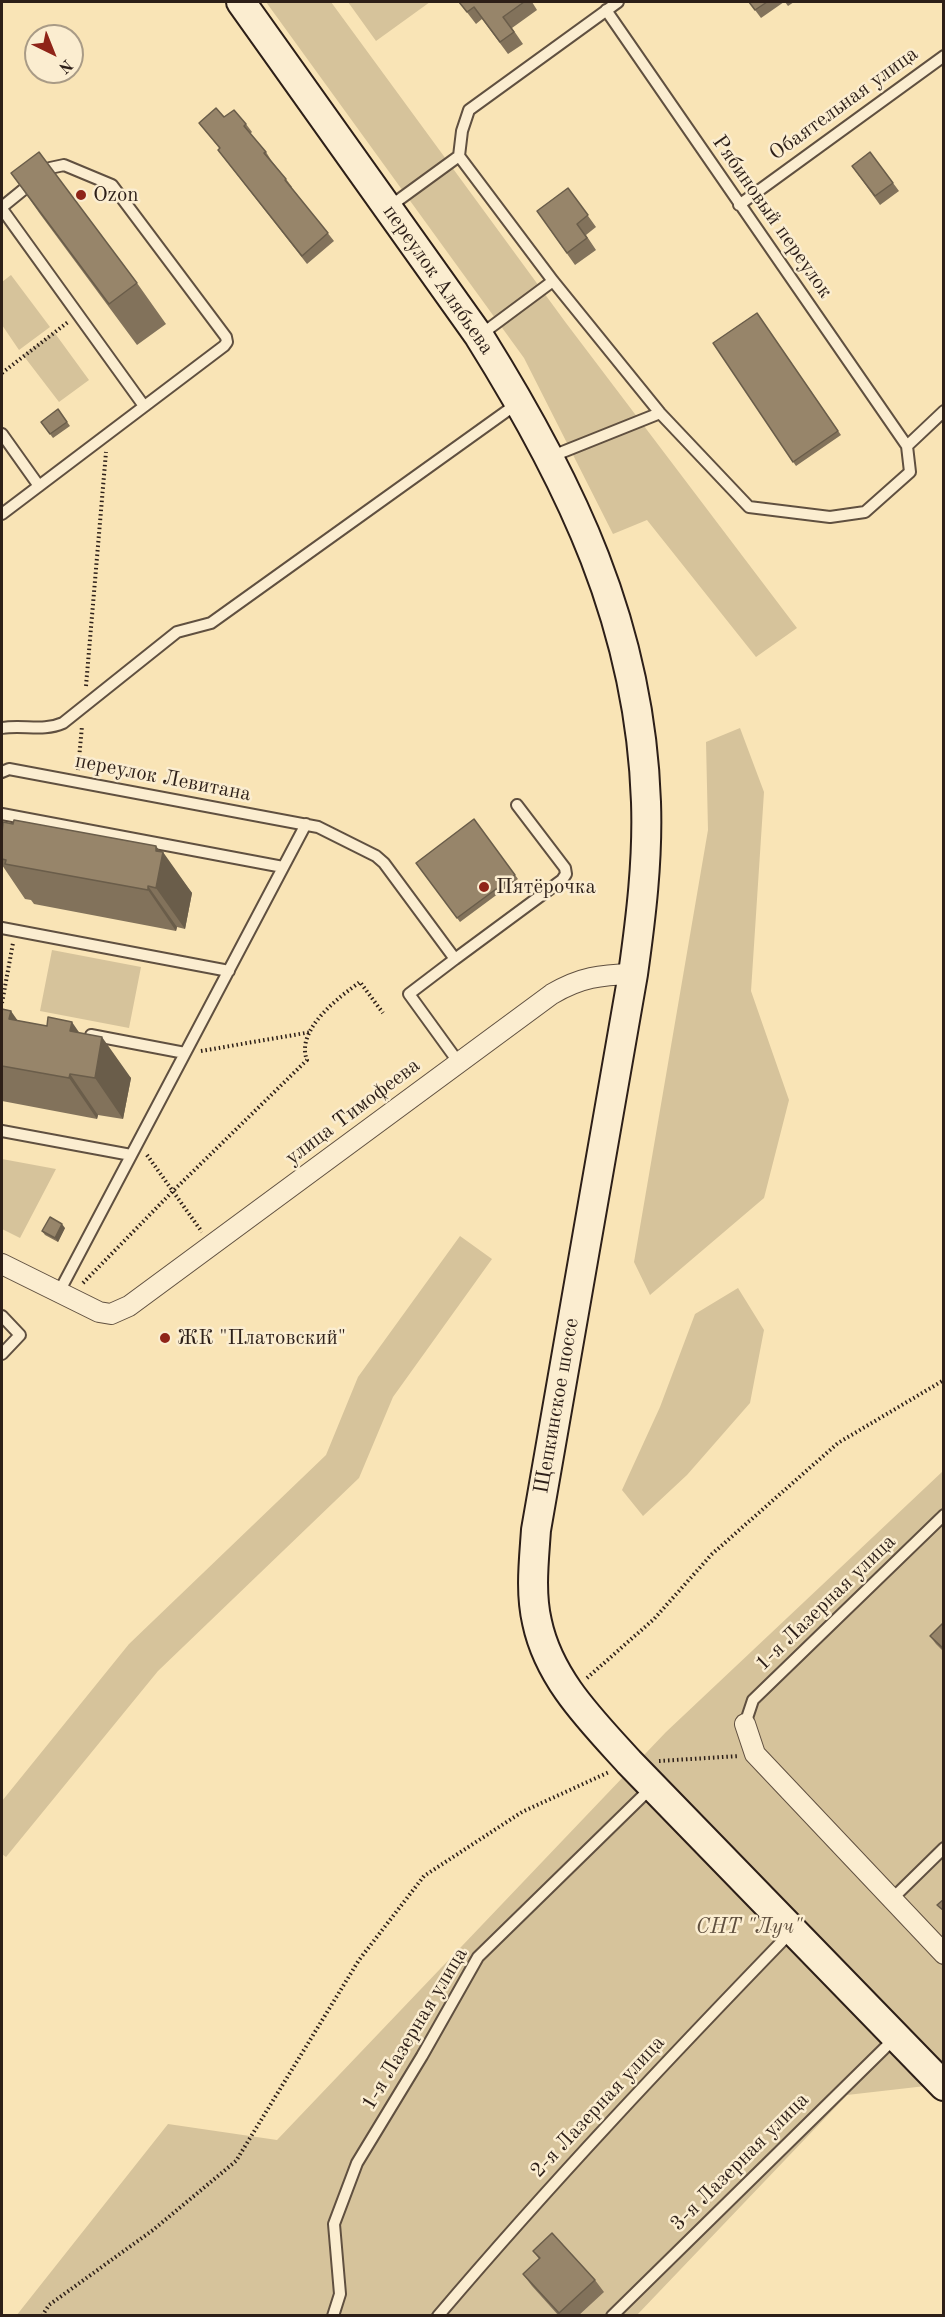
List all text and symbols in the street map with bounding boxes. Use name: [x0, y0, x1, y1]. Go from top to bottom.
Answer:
north arrow: [24, 24, 84, 84]
street label: Обаятельная улица: [765, 42, 923, 166]
text: N: [55, 56, 75, 76]
street label: Рябиновый переулок: [706, 131, 838, 303]
place label: Ozon: [93, 182, 139, 208]
marker: Ozon: [74, 188, 88, 202]
street label: переулок Алябьева: [377, 200, 499, 360]
street label: переулок Левитана: [73, 749, 253, 807]
place label: Пятёрочка: [496, 874, 596, 900]
marker: Пятёрочка: [477, 880, 491, 894]
street label: улица Тимофеева: [281, 1053, 425, 1171]
street label: Щепкинское шоссе: [529, 1316, 585, 1496]
place label: ЖК "Платовский": [177, 1325, 346, 1351]
marker: ЖК "Платовский": [158, 1331, 172, 1345]
street label: 1-я Лазерная улица: [751, 1530, 901, 1676]
park label: СНТ "Луч": [696, 1914, 802, 1940]
street label: 1-я Лазерная улица: [356, 1943, 474, 2115]
street label: 2-я Лазерная улица: [526, 2031, 670, 2183]
street label: 3-я Лазерная улица: [666, 2088, 814, 2236]

